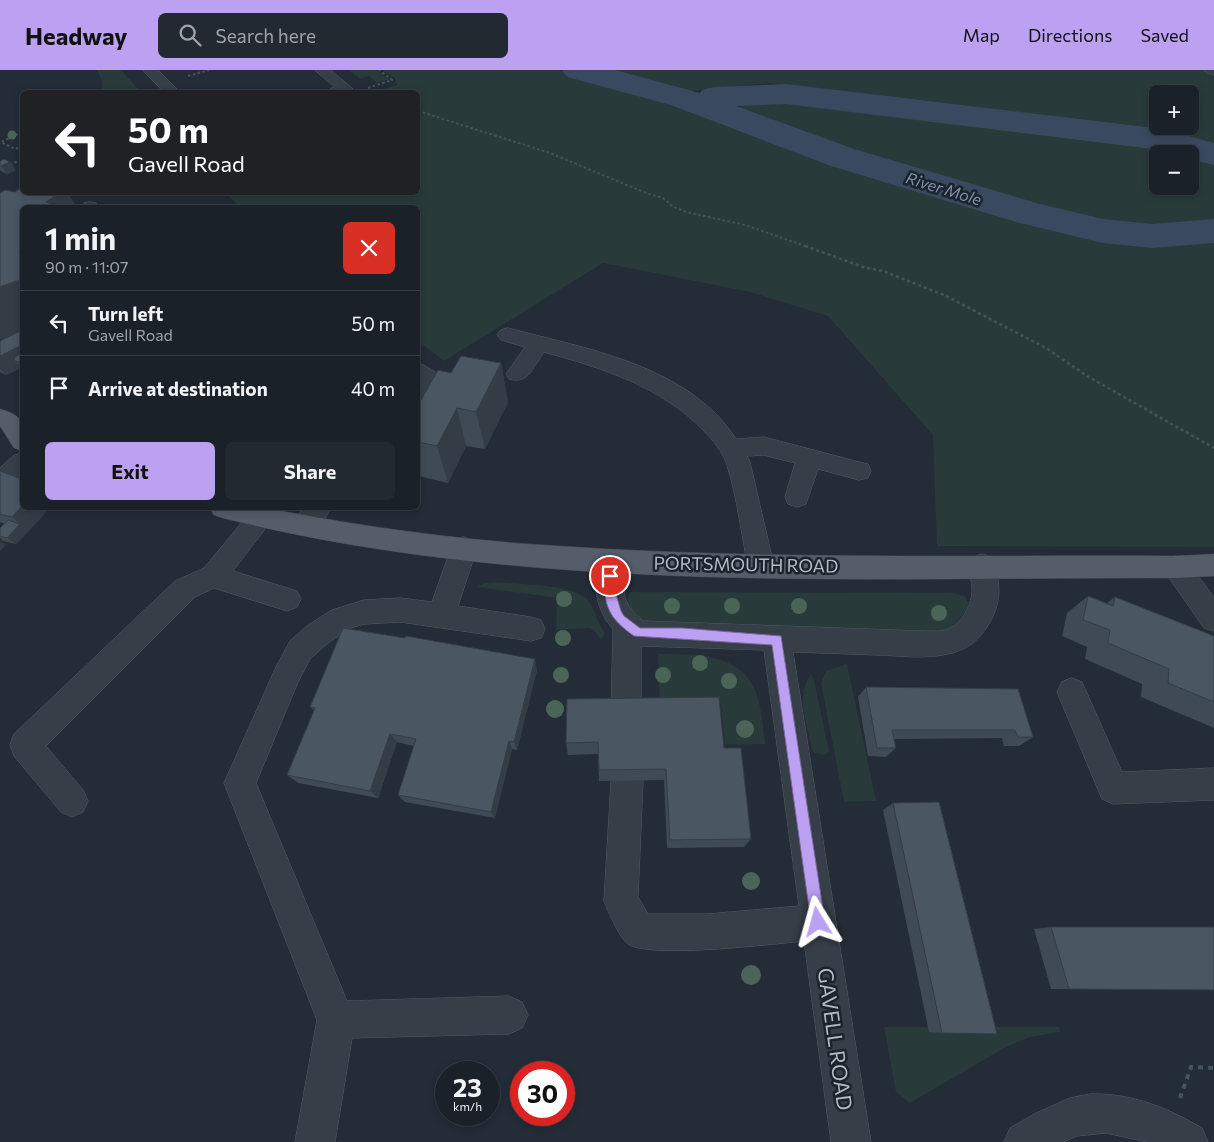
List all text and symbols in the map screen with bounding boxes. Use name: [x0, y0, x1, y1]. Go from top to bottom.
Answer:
search box: [158, 13, 508, 58]
text: Headway: [25, 21, 128, 50]
icon: search: [176, 21, 204, 49]
text: Search here: [216, 24, 316, 47]
text: Map: [963, 24, 1000, 46]
text: Directions: [1028, 24, 1112, 46]
text: Saved: [1140, 24, 1189, 46]
map controls: [1149, 85, 1199, 195]
button: +: [1149, 85, 1199, 135]
text: 50 m: [128, 107, 209, 150]
icon: left: [45, 110, 110, 175]
button: −: [1149, 145, 1199, 195]
text: Gavell Road: [128, 150, 245, 177]
water label: River Mole: [904, 167, 985, 209]
text: 1 min: [45, 219, 116, 256]
button: close: [343, 222, 395, 274]
text: 90 m · 11:07: [45, 257, 128, 276]
text: Turn left: [88, 302, 163, 325]
icon: left: [45, 309, 73, 337]
text: 50 m: [351, 312, 395, 335]
text: Gavell Road: [88, 325, 173, 344]
icon: arrive: [45, 374, 73, 402]
text: Arrive at destination: [88, 377, 268, 400]
text: 40 m: [351, 377, 395, 400]
button: Exit: [45, 442, 215, 500]
button: Share: [225, 442, 395, 500]
street label: PORTSMOUTH ROAD: [653, 551, 839, 577]
pin: [589, 555, 631, 597]
icon: arrive: [596, 562, 624, 590]
position arrow: [791, 895, 843, 947]
street label: GAVELL ROAD: [814, 966, 858, 1112]
speed limit sign: 30: [510, 1061, 575, 1126]
text: 23: [453, 1072, 482, 1102]
text: km/h: [453, 1099, 482, 1113]

